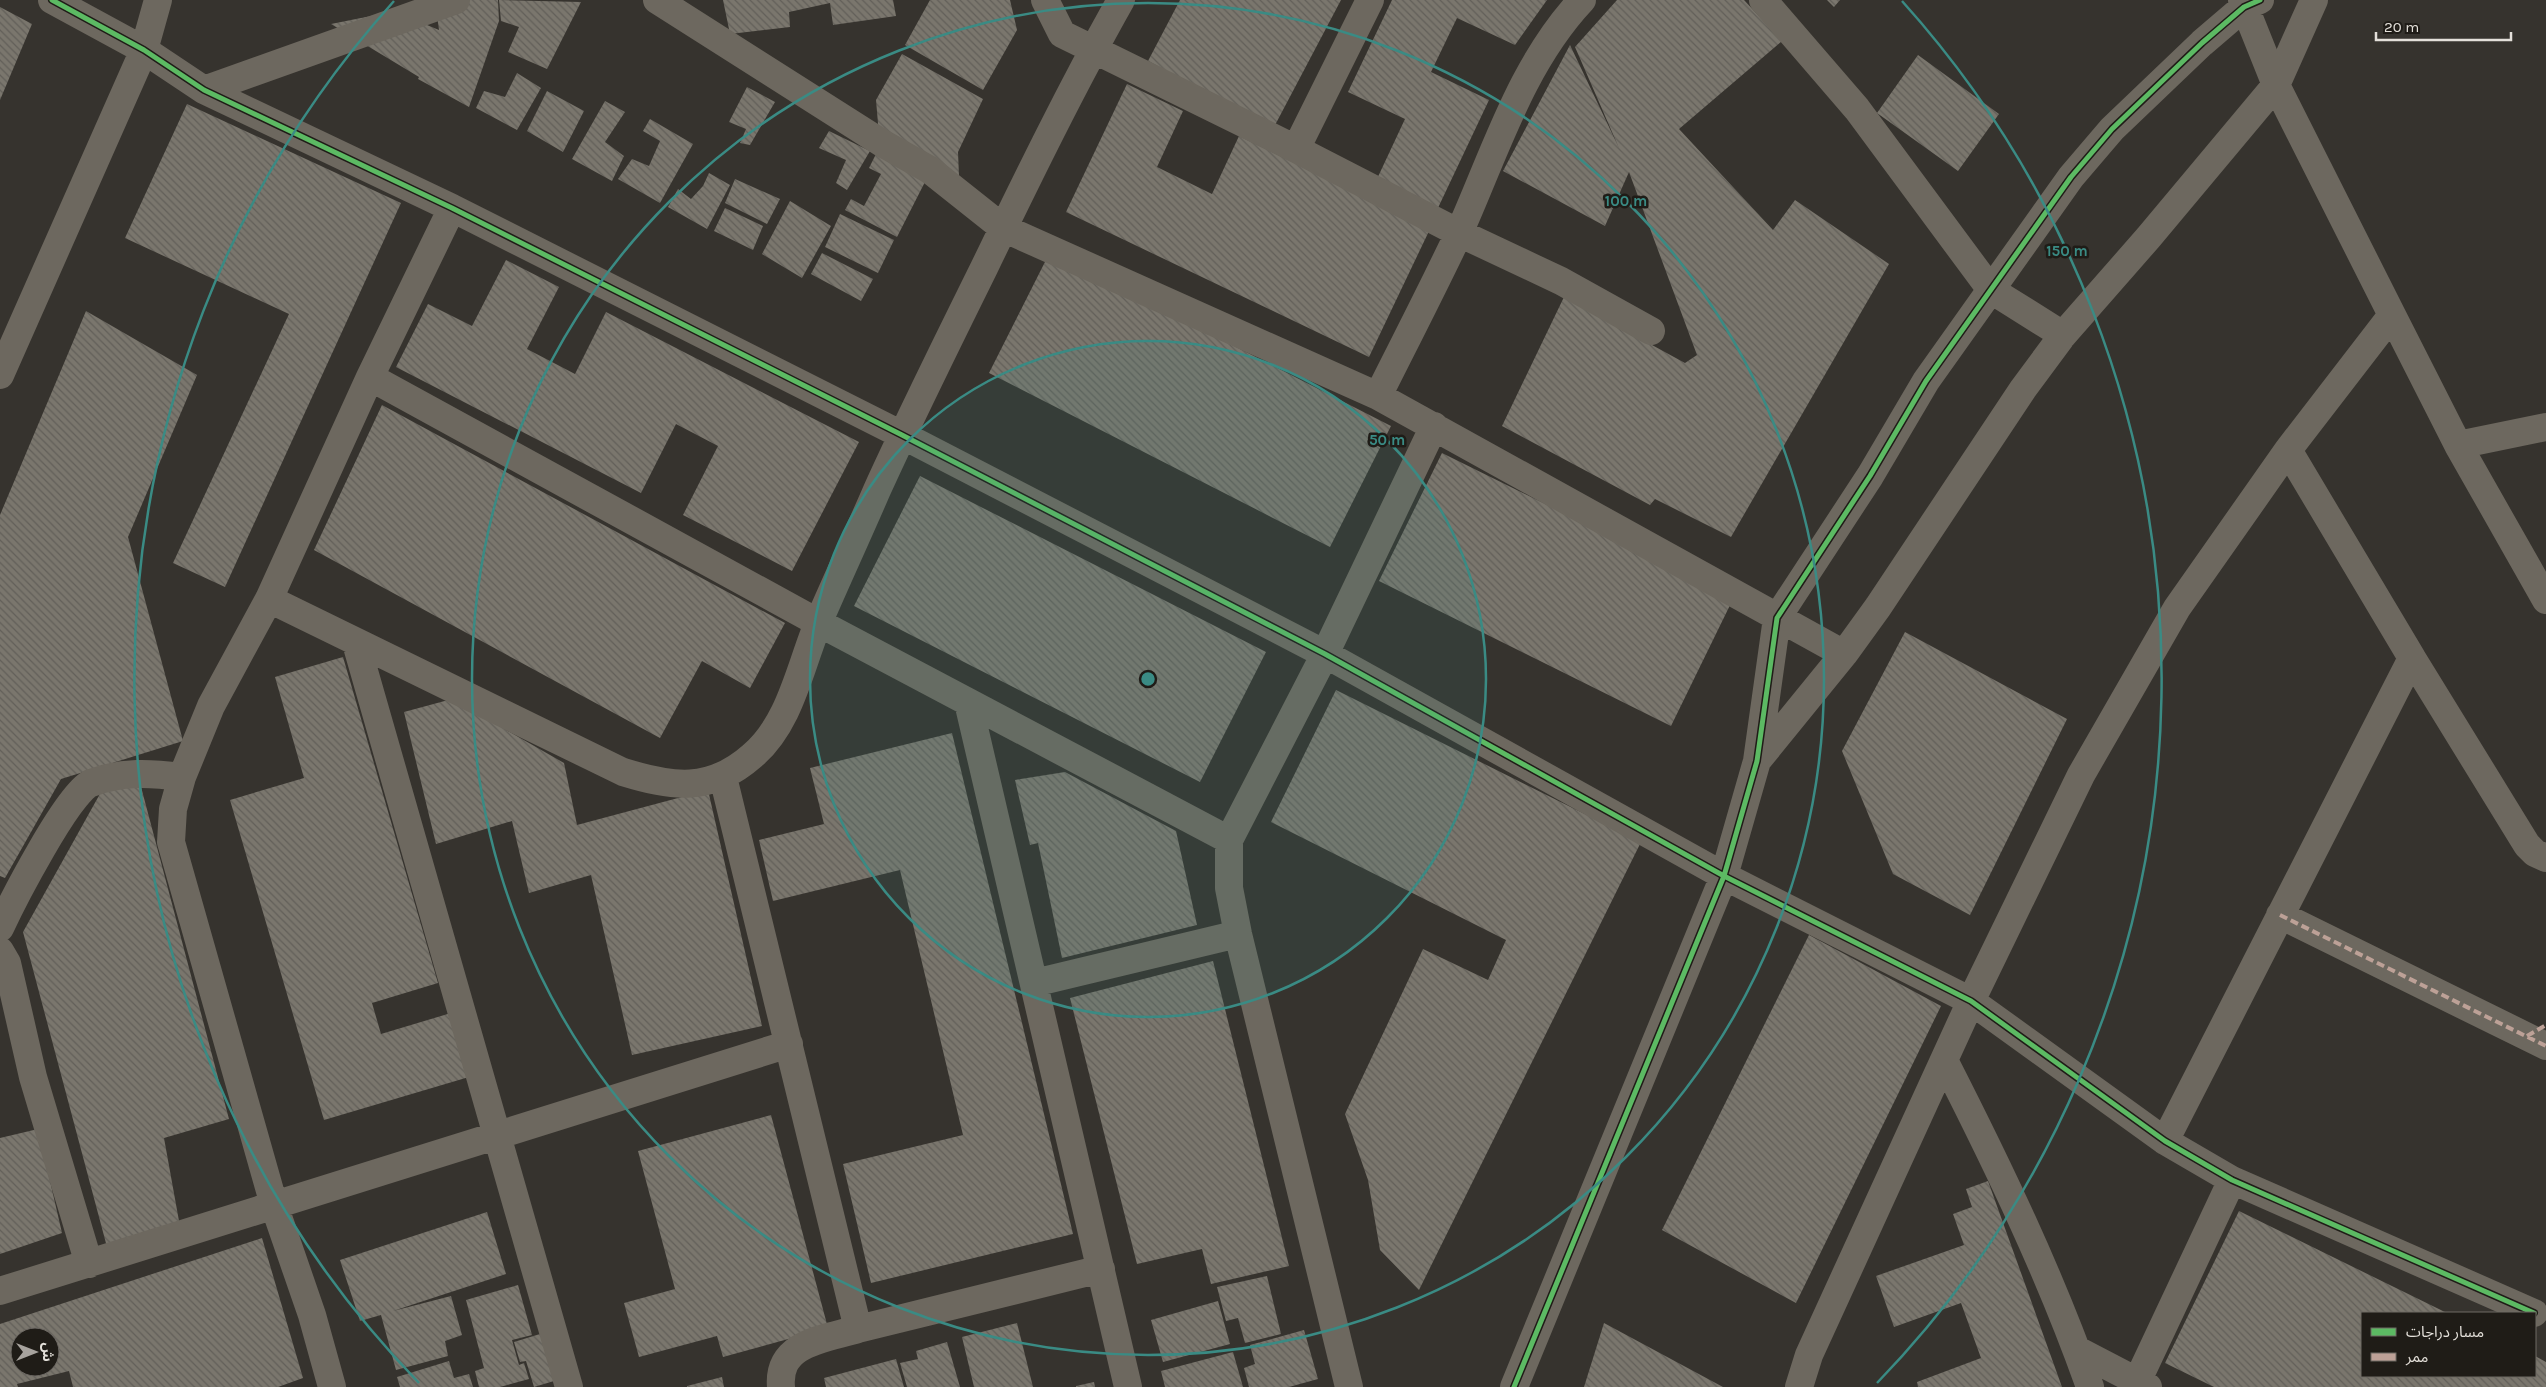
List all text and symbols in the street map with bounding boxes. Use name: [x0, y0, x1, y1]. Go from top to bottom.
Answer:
scale bar: [2376, 10, 2511, 42]
text: 20 m: [2384, 18, 2419, 36]
text: 100 m: [1605, 192, 1647, 210]
text: 150 m: [2046, 242, 2088, 260]
text: 50 m: [1369, 431, 1405, 449]
centre of rings: [1139, 670, 1157, 688]
legend: [2361, 1312, 2536, 1377]
text: مسار دراجات: [2406, 1323, 2484, 1341]
north arrow: [10, 1327, 60, 1377]
text: ش: [39, 1342, 56, 1362]
text: ممر: [2405, 1348, 2429, 1366]

